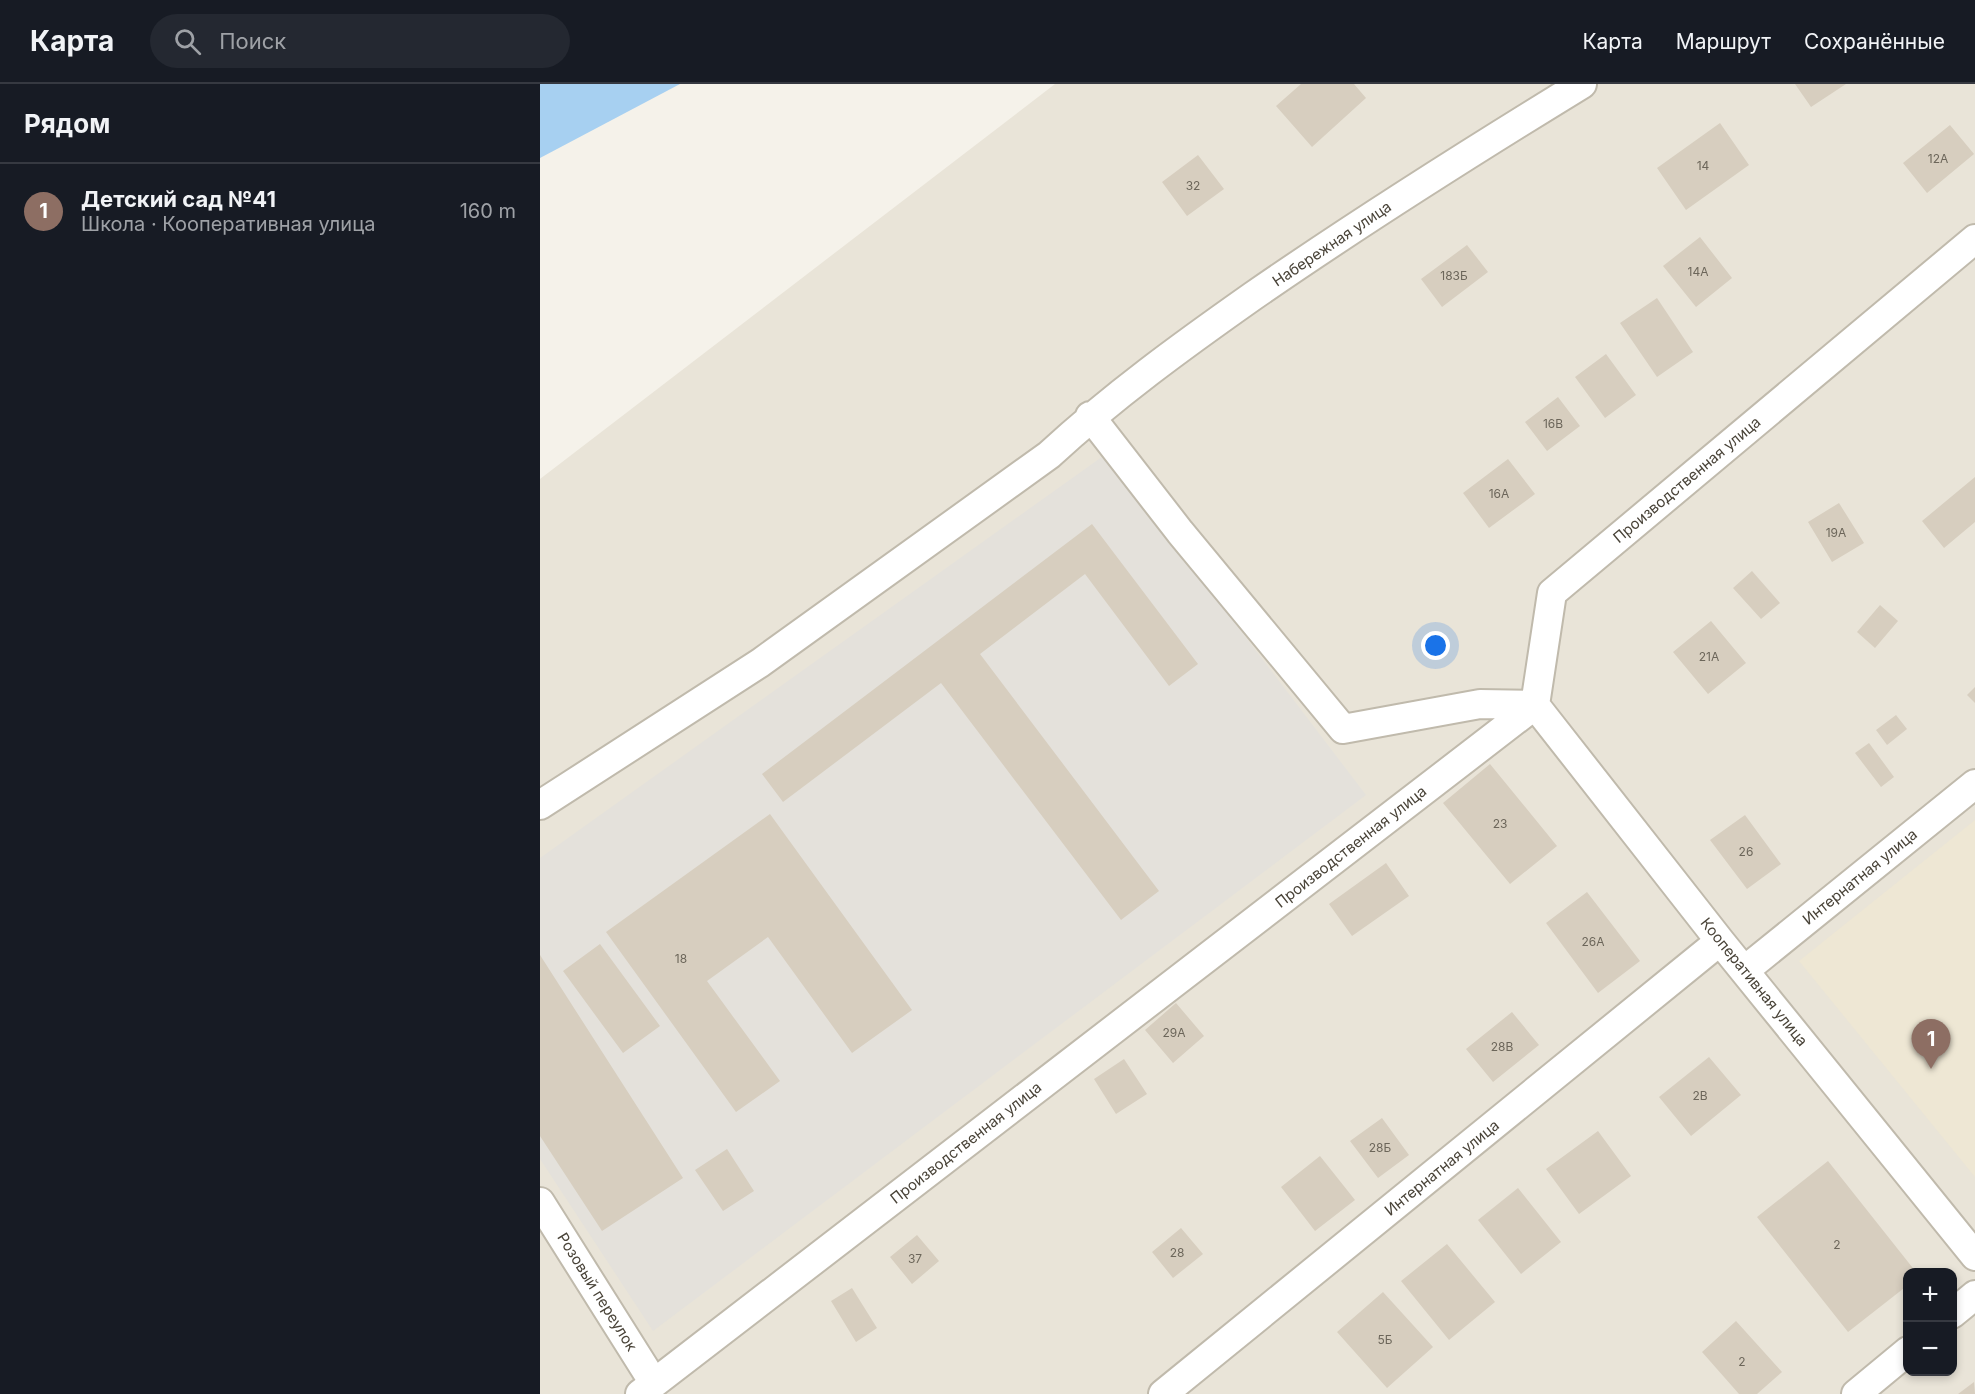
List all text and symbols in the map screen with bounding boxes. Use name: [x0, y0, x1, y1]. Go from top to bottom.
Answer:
search box: [150, 14, 570, 68]
text: Карта: [30, 24, 114, 58]
icon: search: [171, 25, 204, 58]
text: Поиск: [219, 28, 286, 54]
text: Карта: [1582, 29, 1643, 54]
text: Маршрут: [1676, 29, 1771, 54]
text: Сохранённые: [1804, 29, 1945, 54]
text: Рядом: [24, 108, 110, 139]
house number: 12А: [1928, 151, 1948, 166]
house number: 14: [1697, 158, 1710, 173]
house number: 32: [1186, 178, 1200, 193]
text: Детский сад №41: [81, 186, 276, 212]
street label: Набережная улица: [1269, 197, 1395, 290]
text: 1: [39, 199, 48, 223]
text: 160 m: [460, 199, 516, 223]
text: Школа · Кооперативная улица: [81, 212, 375, 236]
house number: 14А: [1688, 264, 1708, 279]
house number: 183Б: [1440, 268, 1468, 283]
street label: Производственная улица: [1609, 412, 1764, 547]
house number: 16В: [1543, 416, 1563, 431]
house number: 16А: [1489, 486, 1509, 501]
house number: 19А: [1826, 525, 1846, 540]
your location: [1421, 631, 1450, 660]
house number: 21А: [1699, 649, 1719, 664]
street label: Производственная улица: [1271, 782, 1430, 912]
house number: 23: [1493, 816, 1507, 831]
street label: Интернатная улица: [1799, 825, 1921, 929]
house number: 26: [1739, 844, 1753, 859]
street label: Кооперативная улица: [1697, 914, 1812, 1050]
house number: 26А: [1581, 934, 1605, 949]
house number: 18: [675, 951, 687, 966]
pin: 1: [1912, 1020, 1950, 1069]
house number: 29А: [1162, 1025, 1186, 1040]
house number: 28В: [1491, 1039, 1513, 1054]
street label: Производственная улица: [886, 1078, 1045, 1208]
house number: 2В: [1692, 1088, 1708, 1103]
street label: Интернатная улица: [1381, 1116, 1503, 1220]
house number: 28Б: [1369, 1140, 1391, 1155]
street label: Розовый переулок: [553, 1229, 642, 1355]
house number: 2: [1833, 1237, 1841, 1252]
house number: 28: [1170, 1245, 1184, 1260]
house number: 37: [908, 1251, 922, 1266]
map controls: [1903, 1268, 1957, 1376]
button: +: [1903, 1268, 1957, 1322]
button: −: [1903, 1322, 1957, 1376]
house number: 5Б: [1377, 1332, 1393, 1347]
house number: 2: [1738, 1354, 1746, 1369]

